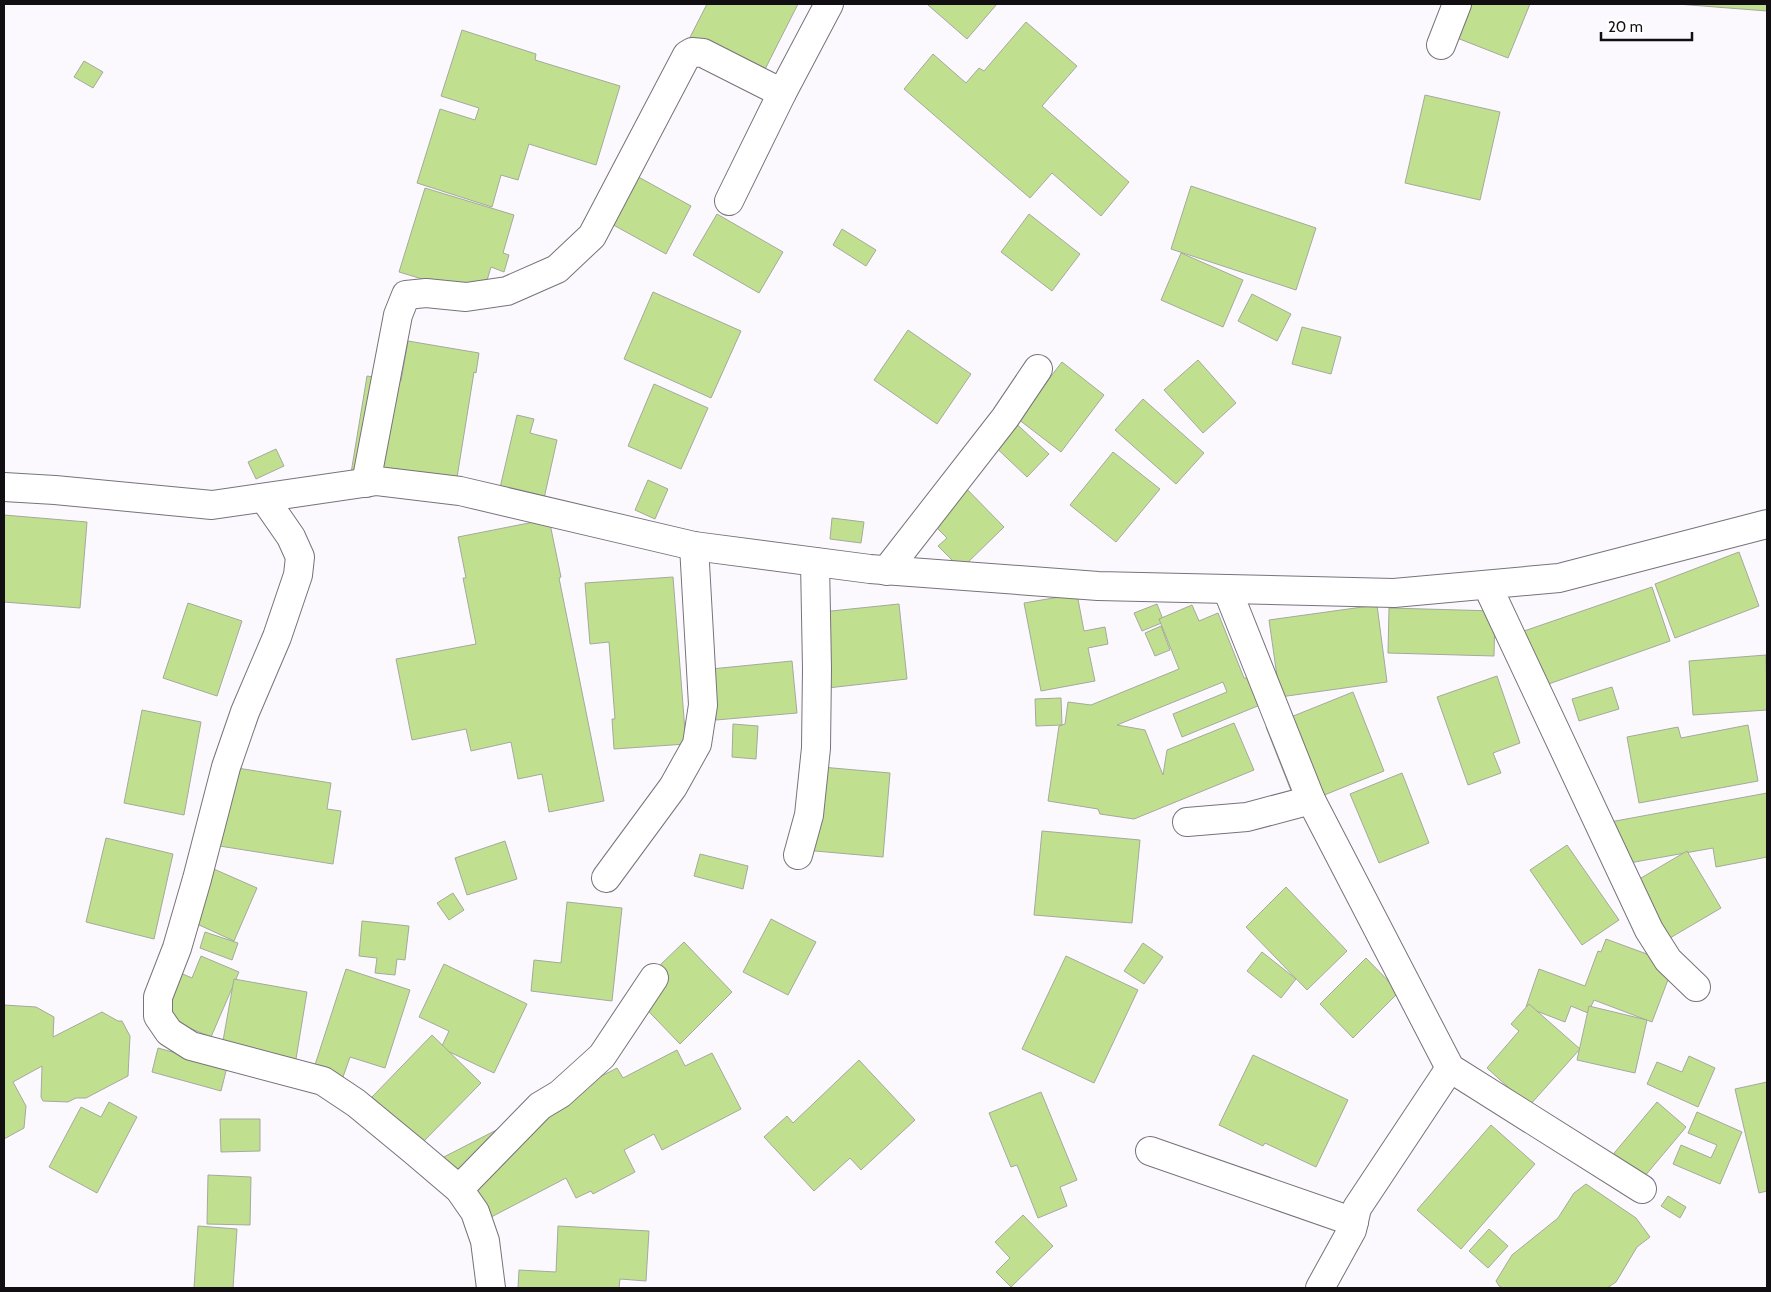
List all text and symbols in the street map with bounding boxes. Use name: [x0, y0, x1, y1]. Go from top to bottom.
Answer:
scale bar: [1601, 10, 1692, 42]
text: 20 m: [1608, 18, 1643, 36]

